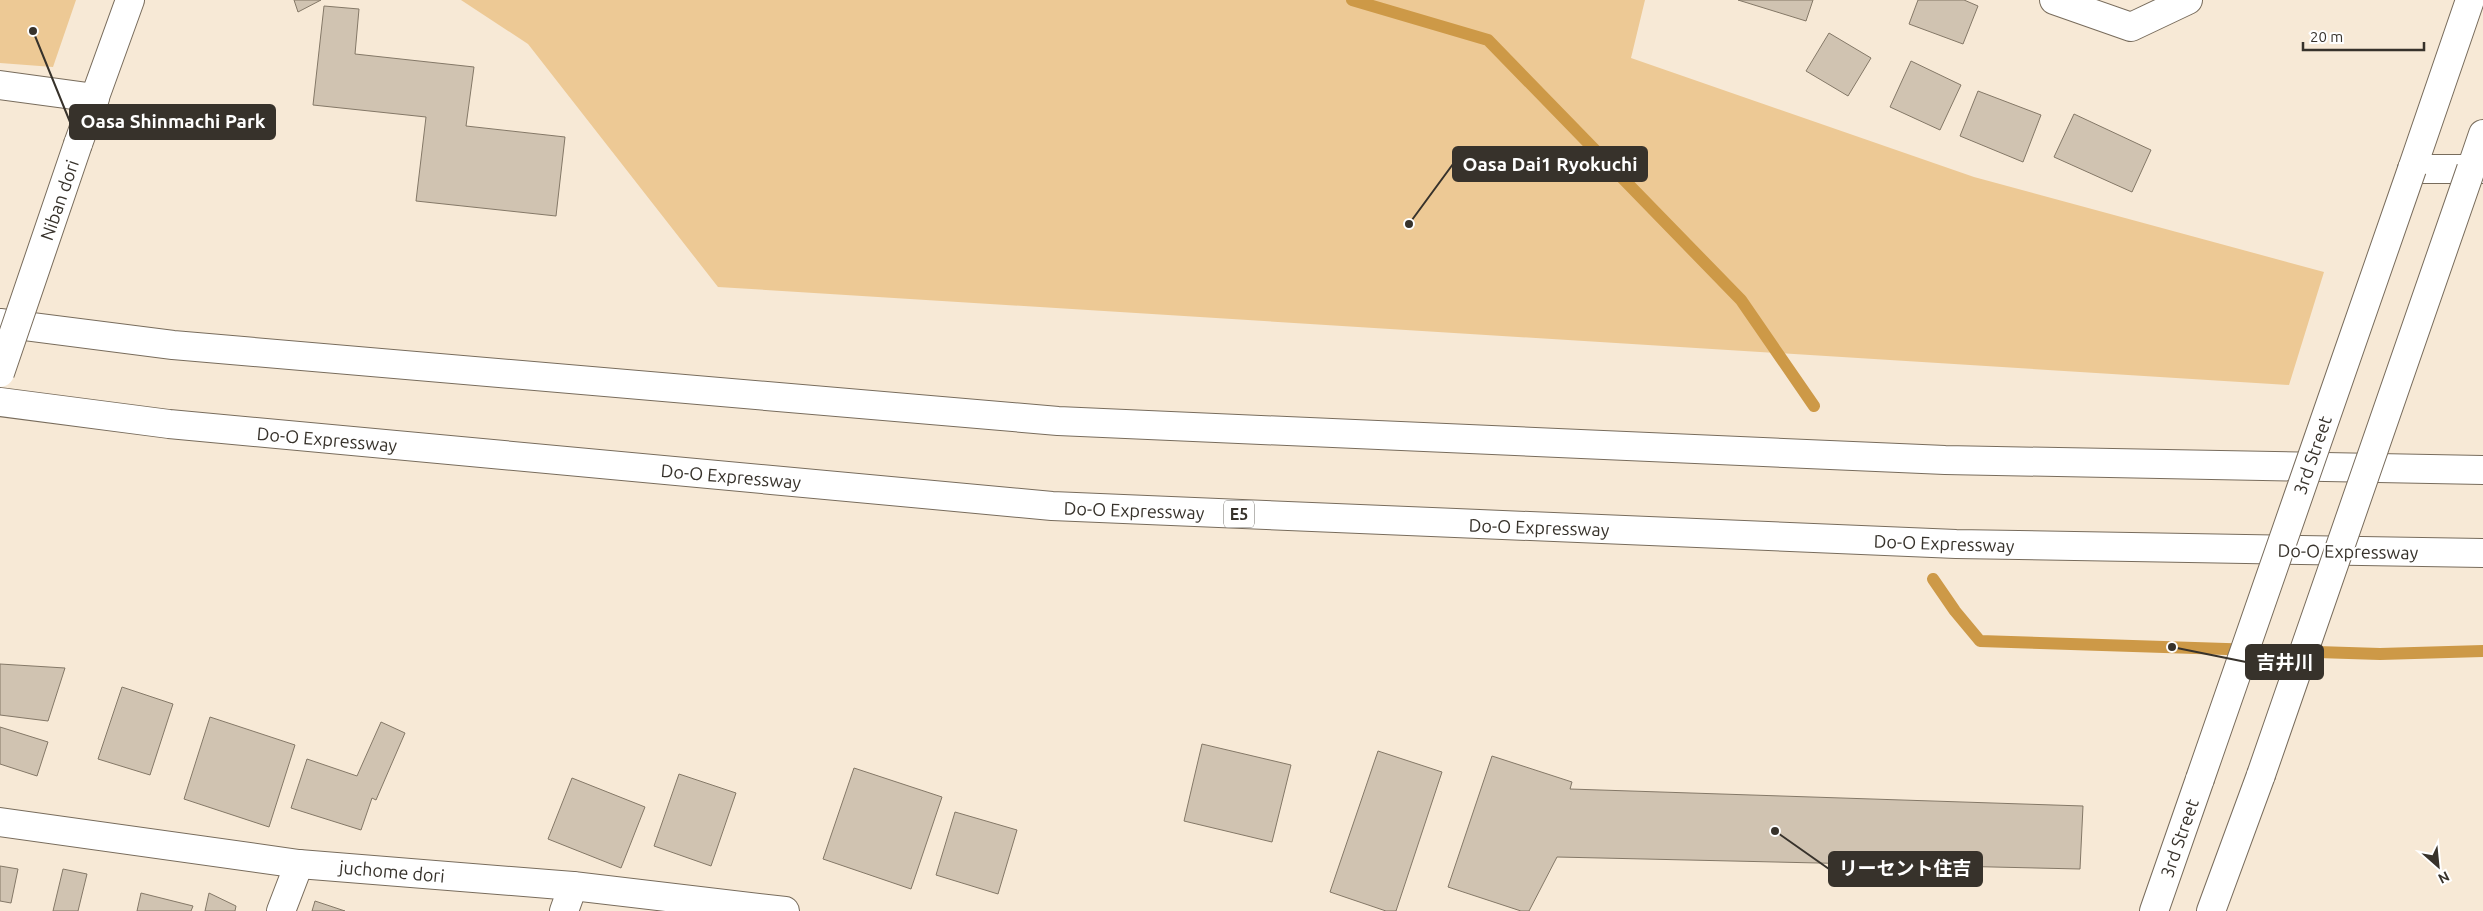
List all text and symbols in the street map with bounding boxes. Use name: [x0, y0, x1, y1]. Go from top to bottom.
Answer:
scale bar: [2303, 20, 2424, 52]
text: 20 m: [2310, 28, 2343, 45]
callout: Oasa Shinmachi Park: [70, 105, 275, 139]
text: Oasa Shinmachi Park: [81, 110, 266, 132]
callout: Oasa Dai1 Ryokuchi: [1453, 147, 1647, 181]
text: Oasa Dai1 Ryokuchi: [1463, 153, 1637, 175]
street label: Niban dori: [36, 157, 82, 243]
street label: 3rd Street: [2289, 413, 2335, 497]
street label: Do-O Expressway: [256, 423, 398, 455]
street label: Do-O Expressway: [660, 460, 802, 492]
street label: Do-O Expressway: [1063, 498, 1205, 522]
road number: E5: [1224, 500, 1254, 528]
street label: Do-O Expressway: [1468, 515, 1610, 539]
street label: Do-O Expressway: [1873, 531, 2015, 555]
street label: Do-O Expressway: [2277, 540, 2419, 562]
callout: 吉井川: [2246, 645, 2323, 679]
text: 吉井川: [2256, 651, 2314, 673]
street label: 3rd Street: [2156, 796, 2202, 880]
north arrow: [2413, 841, 2463, 891]
callout: リーセント住吉: [1829, 852, 1982, 886]
street label: juchome dori: [336, 856, 446, 886]
text: リーセント住吉: [1838, 857, 1972, 879]
text: N: [2436, 868, 2452, 887]

